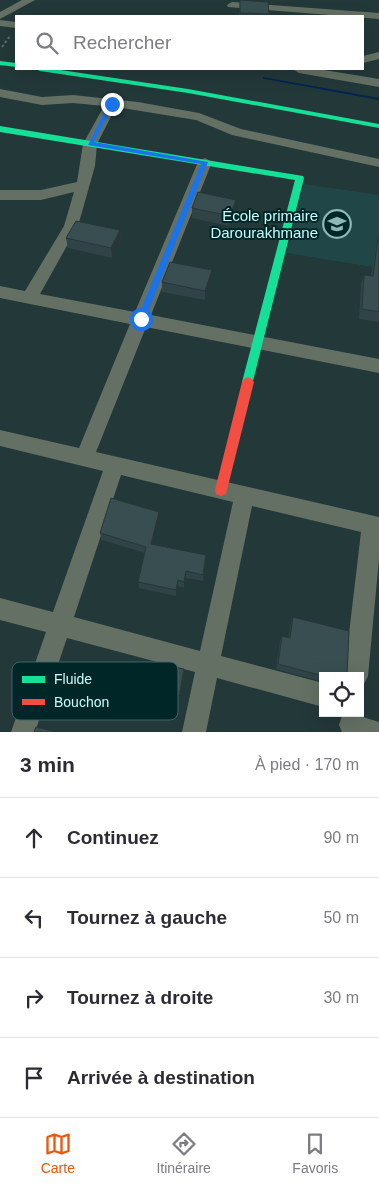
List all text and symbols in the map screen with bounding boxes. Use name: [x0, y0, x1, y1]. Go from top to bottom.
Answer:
search box: [15, 15, 364, 70]
icon: search: [33, 29, 61, 57]
text: Rechercher: [73, 32, 171, 53]
route end: [101, 93, 124, 116]
place label: École primaire Darourakhmane: [210, 207, 318, 241]
school or university icon: École primaire Darourakhmane: [322, 209, 352, 239]
route start: [130, 308, 153, 331]
legend: [12, 662, 178, 720]
text: Fluide: [54, 671, 92, 687]
map controls: [319, 672, 364, 717]
button: locate: [319, 672, 364, 717]
text: Bouchon: [54, 694, 109, 710]
text: 3 min: [20, 753, 75, 776]
text: À pied · 170 m: [255, 756, 359, 773]
icon: ahead: [20, 824, 48, 852]
text: Continuez: [67, 827, 159, 848]
text: 90 m: [323, 829, 359, 846]
icon: left: [20, 904, 48, 932]
text: Tournez à gauche: [67, 907, 227, 928]
text: 50 m: [323, 909, 359, 926]
icon: right: [20, 984, 48, 1012]
text: Tournez à droite: [67, 987, 213, 1008]
text: 30 m: [323, 989, 359, 1006]
icon: arrive: [20, 1064, 48, 1092]
text: Arrivée à destination: [67, 1067, 255, 1088]
tab: Carte: [41, 1130, 75, 1176]
tab: Itinéraire: [156, 1130, 211, 1176]
tab: Favoris: [292, 1130, 338, 1176]

